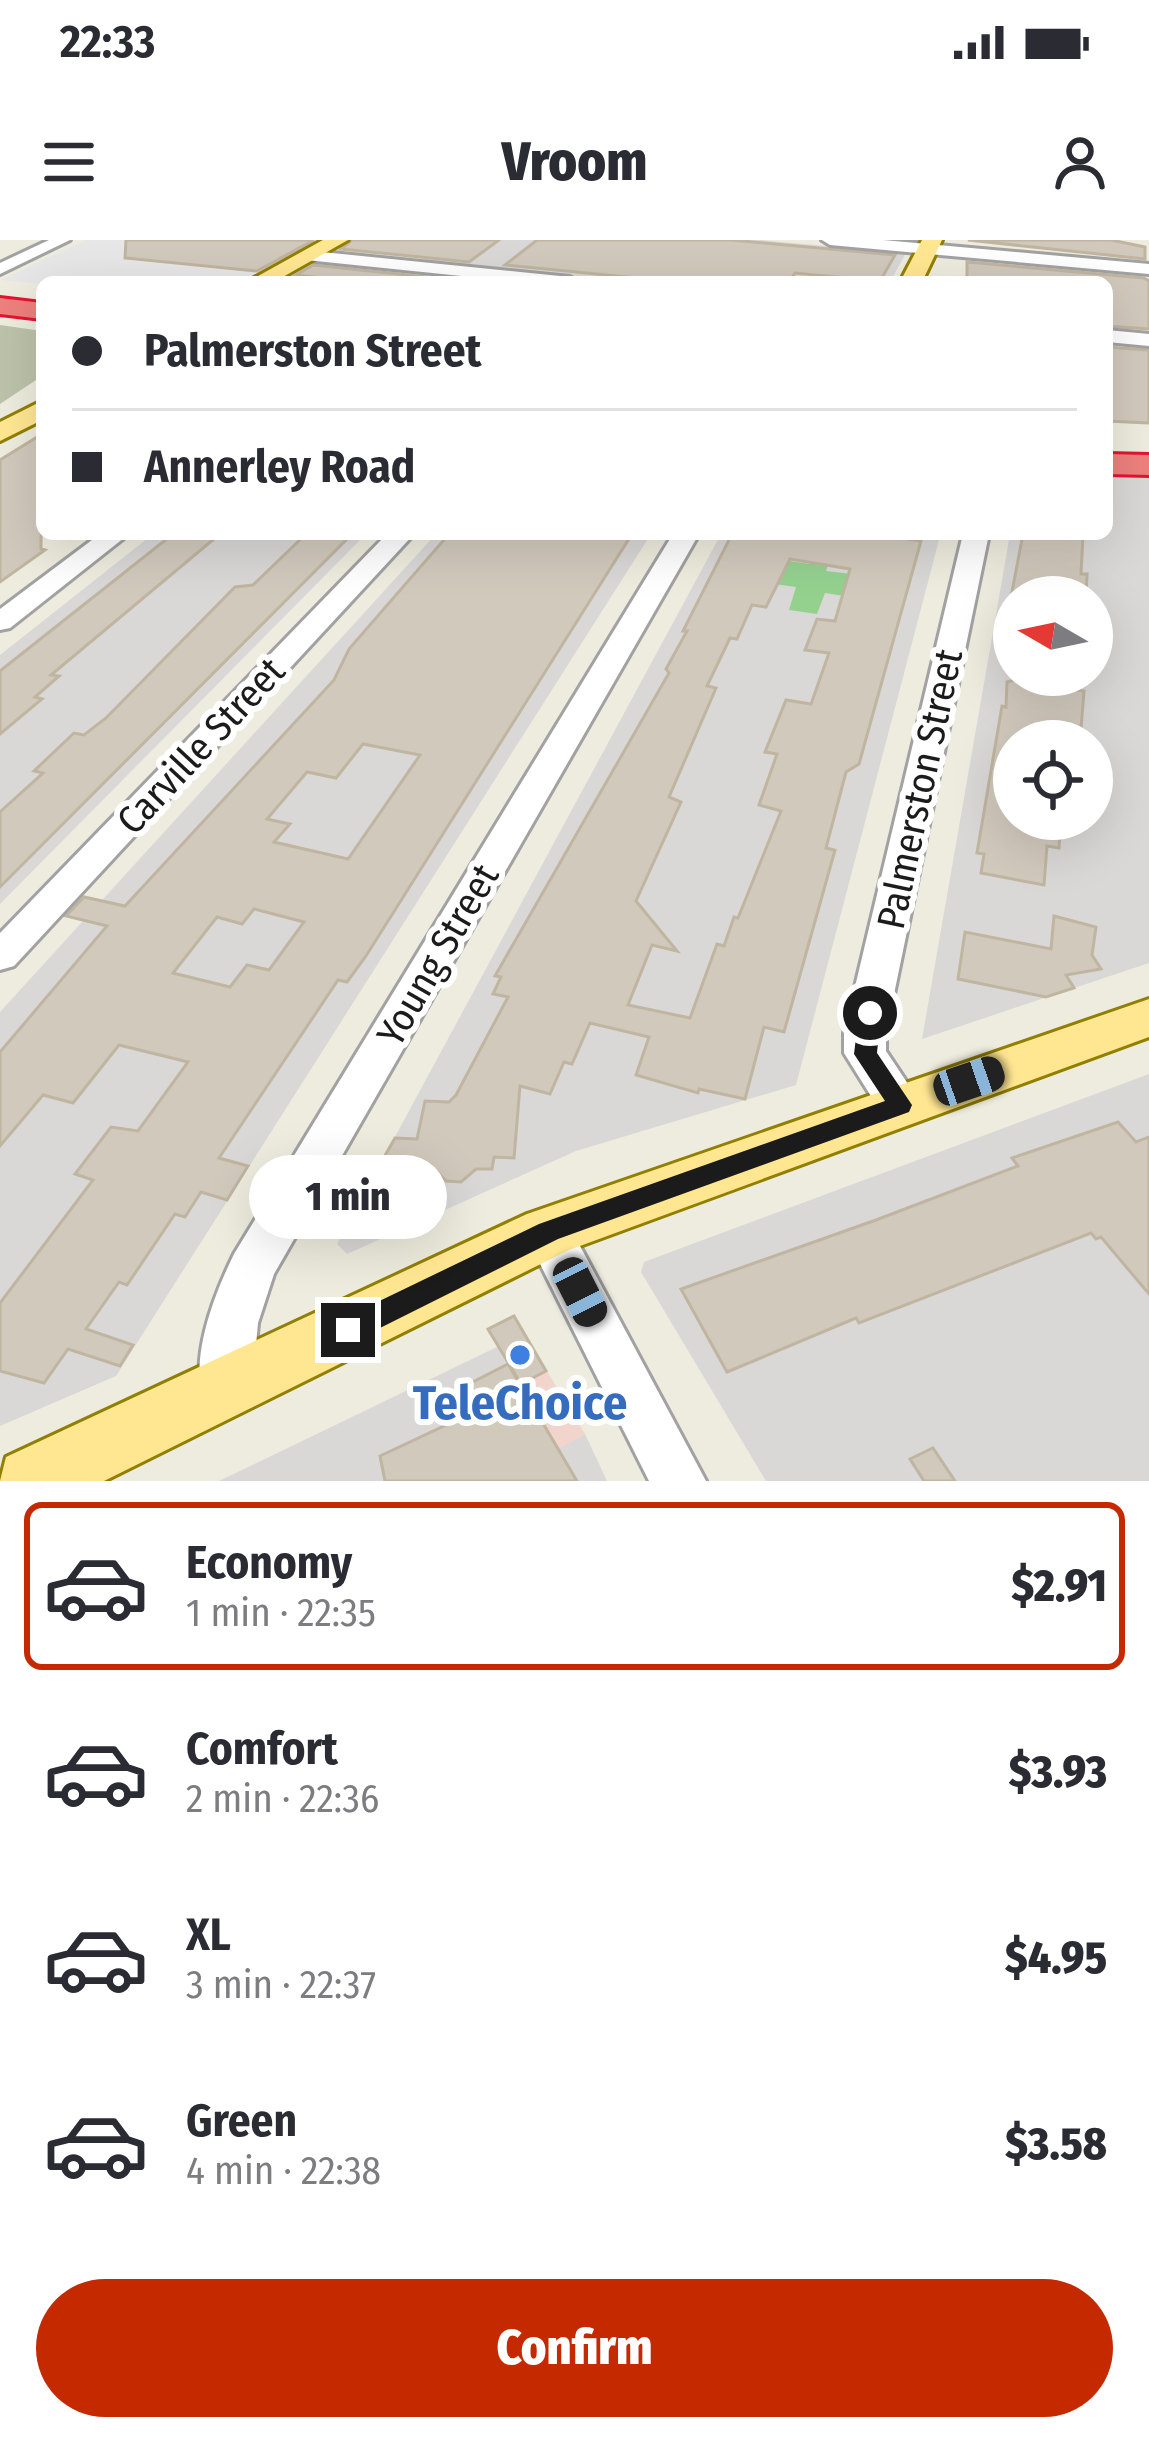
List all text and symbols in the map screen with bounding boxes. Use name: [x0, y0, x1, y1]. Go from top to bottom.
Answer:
text: 22:33: [60, 15, 155, 69]
icon: menu: [36, 129, 102, 195]
icon: person: [1047, 129, 1113, 195]
text: Vroom: [502, 130, 647, 194]
text: Palmerston Street: [144, 324, 481, 378]
text: Annerley Road: [144, 440, 415, 494]
north arrow: [993, 576, 1113, 696]
map controls: [993, 576, 1113, 840]
street label: Palmerston Street: [868, 645, 972, 933]
street label: Carville Street: [108, 648, 294, 844]
button: locate: [993, 720, 1113, 840]
street label: Young Street: [368, 856, 509, 1054]
route start: [843, 986, 897, 1040]
car: [929, 1052, 1009, 1110]
callout: 1 min: [249, 1156, 447, 1240]
text: 1 min: [306, 1174, 390, 1220]
car: [548, 1252, 612, 1332]
route end: [321, 1303, 375, 1357]
marker: TeleChoice: [507, 1342, 533, 1368]
place label: TeleChoice: [413, 1374, 627, 1432]
icon: car: [42, 1532, 150, 1640]
text: Economy: [186, 1536, 352, 1590]
text: $2.91: [1012, 1559, 1107, 1613]
text: 1 min · 22:35: [186, 1590, 376, 1636]
icon: car: [42, 1718, 150, 1826]
text: Comfort: [186, 1722, 338, 1776]
text: $3.93: [1009, 1745, 1107, 1799]
text: 2 min · 22:36: [186, 1776, 379, 1822]
icon: car: [42, 1904, 150, 2012]
text: XL: [186, 1908, 231, 1962]
text: $4.95: [1005, 1931, 1107, 1985]
text: 3 min · 22:37: [186, 1962, 376, 2008]
icon: car: [42, 2090, 150, 2198]
text: Green: [186, 2094, 297, 2148]
text: $3.58: [1005, 2117, 1107, 2171]
text: 4 min · 22:38: [186, 2148, 381, 2194]
button: Confirm: [36, 2279, 1113, 2417]

